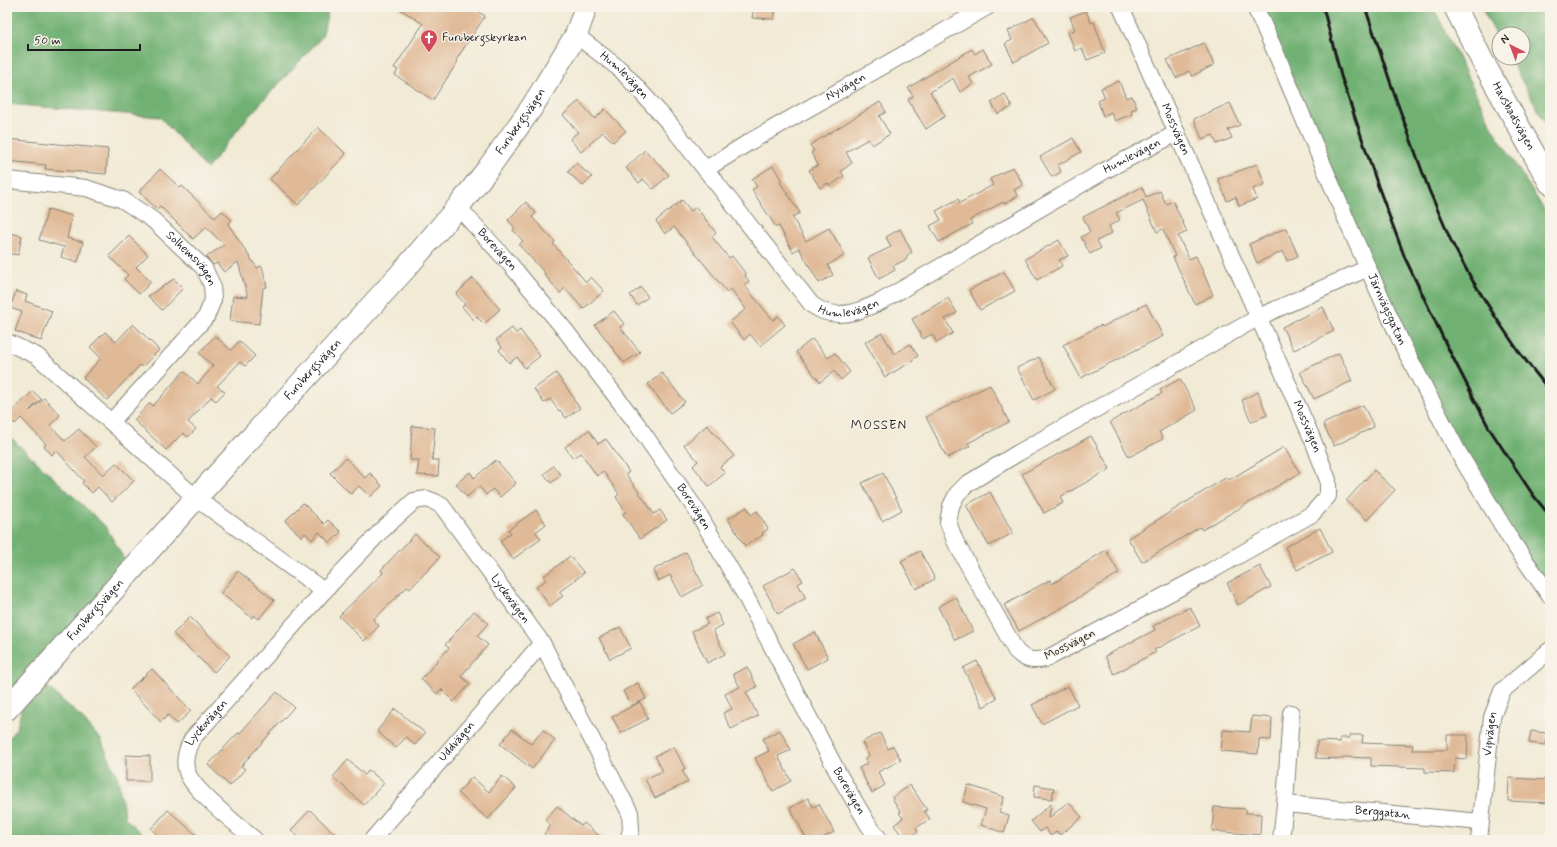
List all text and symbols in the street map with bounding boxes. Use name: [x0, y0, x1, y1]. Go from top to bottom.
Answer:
scale bar: [28, 26, 140, 52]
north arrow: [1491, 26, 1531, 66]
church icon: Furubergskyrkan: [419, 28, 439, 53]
place label: Furubergskyrkan: [442, 30, 527, 47]
text: N: [1498, 32, 1512, 47]
text: 50 m: [34, 33, 61, 49]
street label: Humlevägen: [596, 48, 652, 103]
street label: Nyvägen: [823, 69, 869, 105]
street label: Havsbadsvägen: [1488, 79, 1539, 154]
street label: Furubergsvägen: [492, 85, 550, 158]
street label: Mossvägen: [1157, 101, 1194, 158]
street label: Humlevägen: [1101, 135, 1164, 178]
street label: Borevägen: [474, 225, 521, 274]
street label: Solhemsvägen: [162, 228, 220, 289]
street label: Järnvägsgatan: [1363, 271, 1410, 348]
street label: Humlevägen: [815, 295, 882, 322]
street label: Furubergsvägen: [281, 336, 345, 404]
street label: Mossvägen: [1288, 398, 1325, 455]
district label: MOSSEN: [851, 417, 907, 434]
street label: Borevägen: [673, 481, 714, 533]
street label: Lyckovägen: [487, 571, 533, 627]
street label: Furubergsvägen: [64, 576, 128, 644]
street label: Mossvägen: [1042, 625, 1098, 665]
street label: Lyckovägen: [182, 696, 232, 748]
street label: Vipvägen: [1480, 709, 1502, 757]
street label: Uddvägen: [435, 718, 479, 765]
street label: Borevägen: [829, 765, 869, 818]
street label: Berggatan: [1354, 802, 1412, 824]

